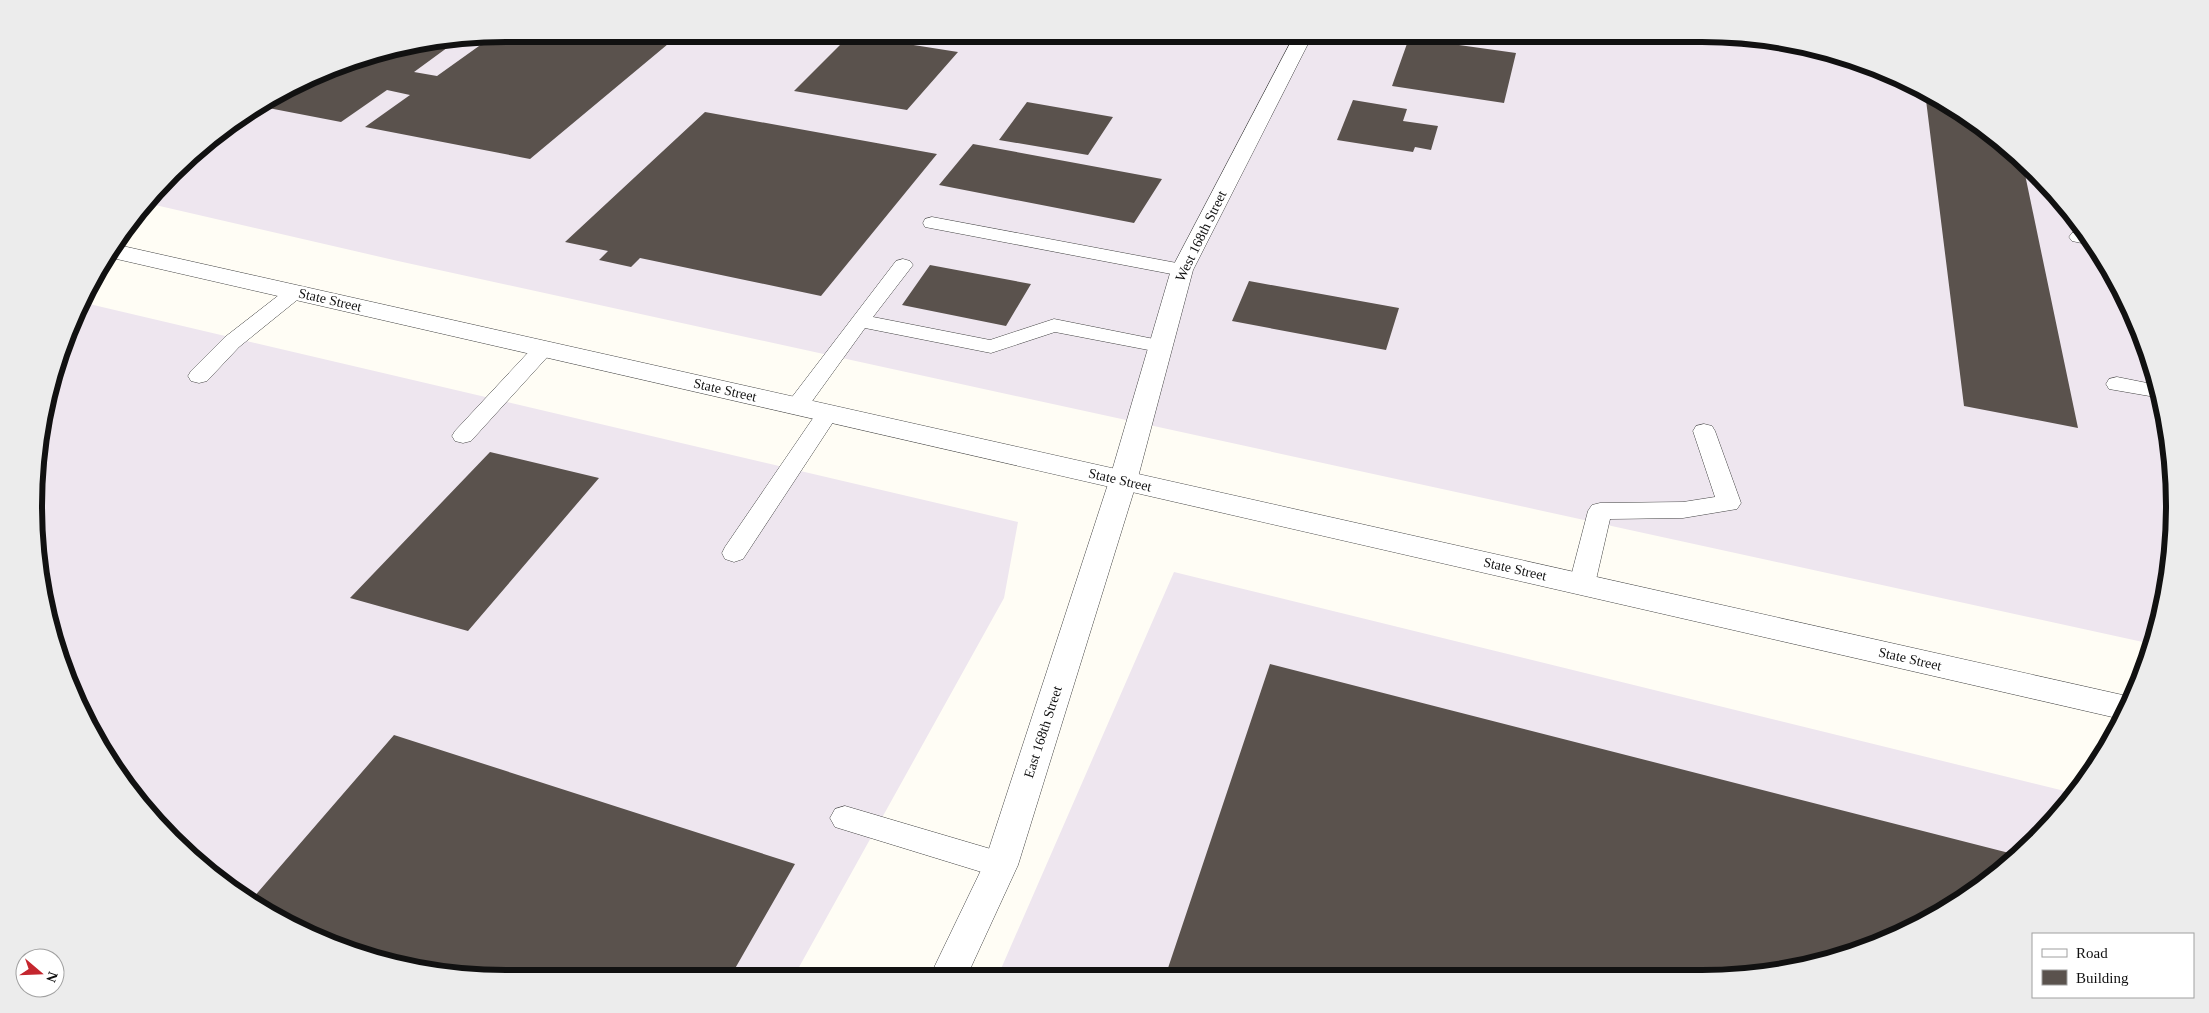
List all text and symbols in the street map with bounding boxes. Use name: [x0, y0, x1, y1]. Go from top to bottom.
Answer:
street label: West 168th Street: [1173, 188, 1230, 284]
street label: State Street: [297, 285, 363, 315]
street label: State Street: [692, 375, 758, 405]
street label: State Street: [1087, 465, 1153, 495]
street label: State Street: [1482, 554, 1548, 584]
street label: State Street: [1877, 644, 1943, 674]
street label: East 168th Street: [1021, 684, 1065, 780]
legend: [2032, 933, 2194, 998]
text: Road: [2076, 945, 2108, 961]
north arrow: [15, 948, 65, 998]
text: N: [43, 970, 61, 984]
text: Building: [2076, 970, 2129, 986]

